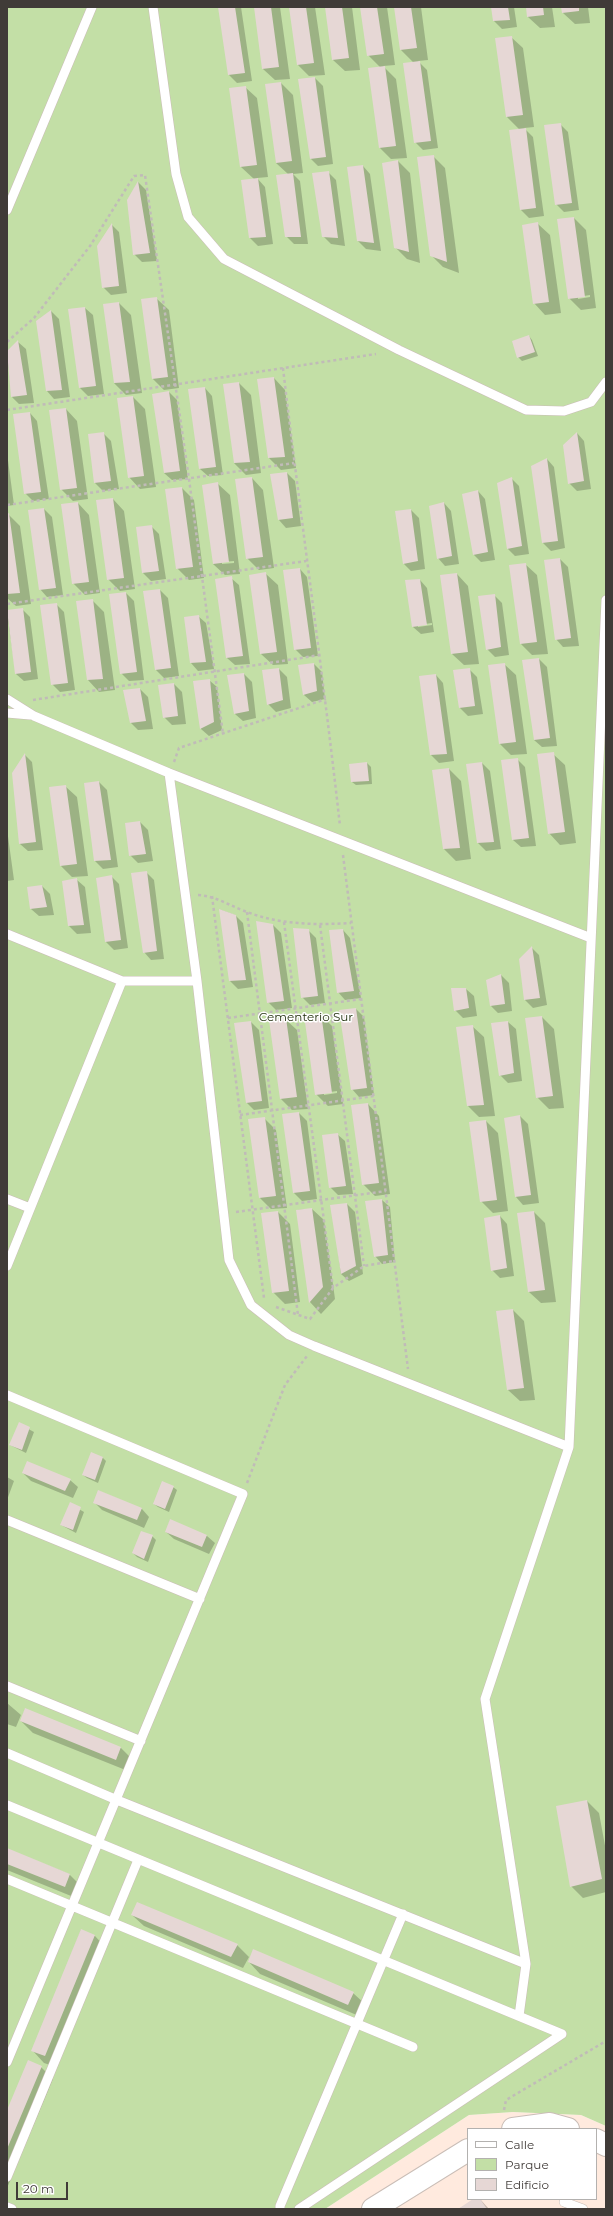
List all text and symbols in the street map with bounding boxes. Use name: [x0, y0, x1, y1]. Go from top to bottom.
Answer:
park label: Cementerio Sur: [259, 1010, 353, 1024]
legend: [467, 2128, 597, 2200]
text: Calle: [505, 2137, 534, 2152]
text: Parque: [505, 2157, 549, 2172]
scale bar: [18, 2174, 70, 2200]
text: Edificio: [505, 2177, 549, 2192]
text: 20 m: [23, 2181, 54, 2196]

